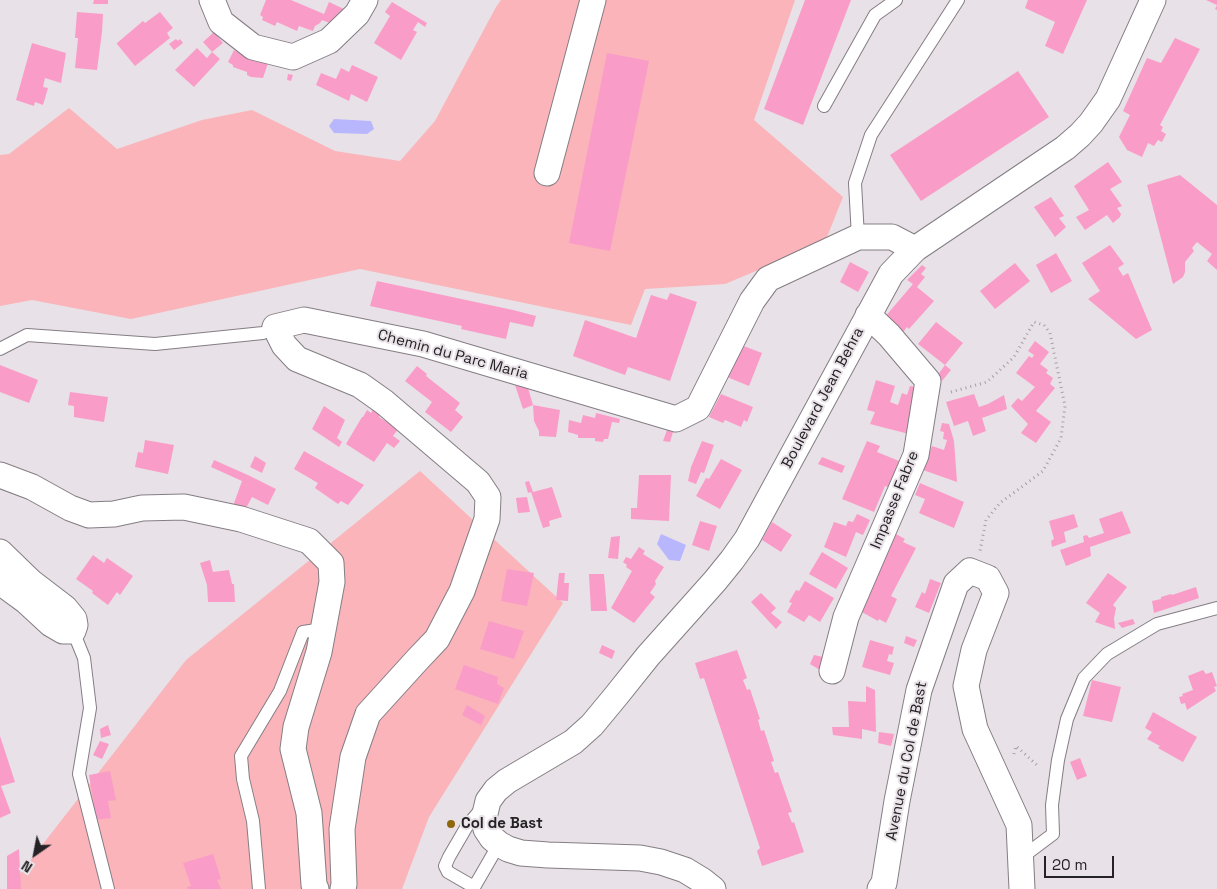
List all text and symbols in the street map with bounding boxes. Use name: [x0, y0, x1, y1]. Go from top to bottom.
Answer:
street label: Boulevard Jean Behra: [778, 324, 868, 472]
street label: Chemin du Parc Maria: [376, 326, 530, 384]
street label: Impasse Fabre: [867, 448, 923, 552]
street label: Avenue du Col de Bast: [883, 680, 931, 842]
place label: Col de Bast: [461, 815, 543, 833]
marker: Col de Bast: [445, 818, 457, 830]
north arrow: [10, 829, 60, 879]
scale bar: [1047, 846, 1117, 878]
text: 20 m: [1052, 855, 1087, 874]
text: N: [18, 856, 36, 877]

